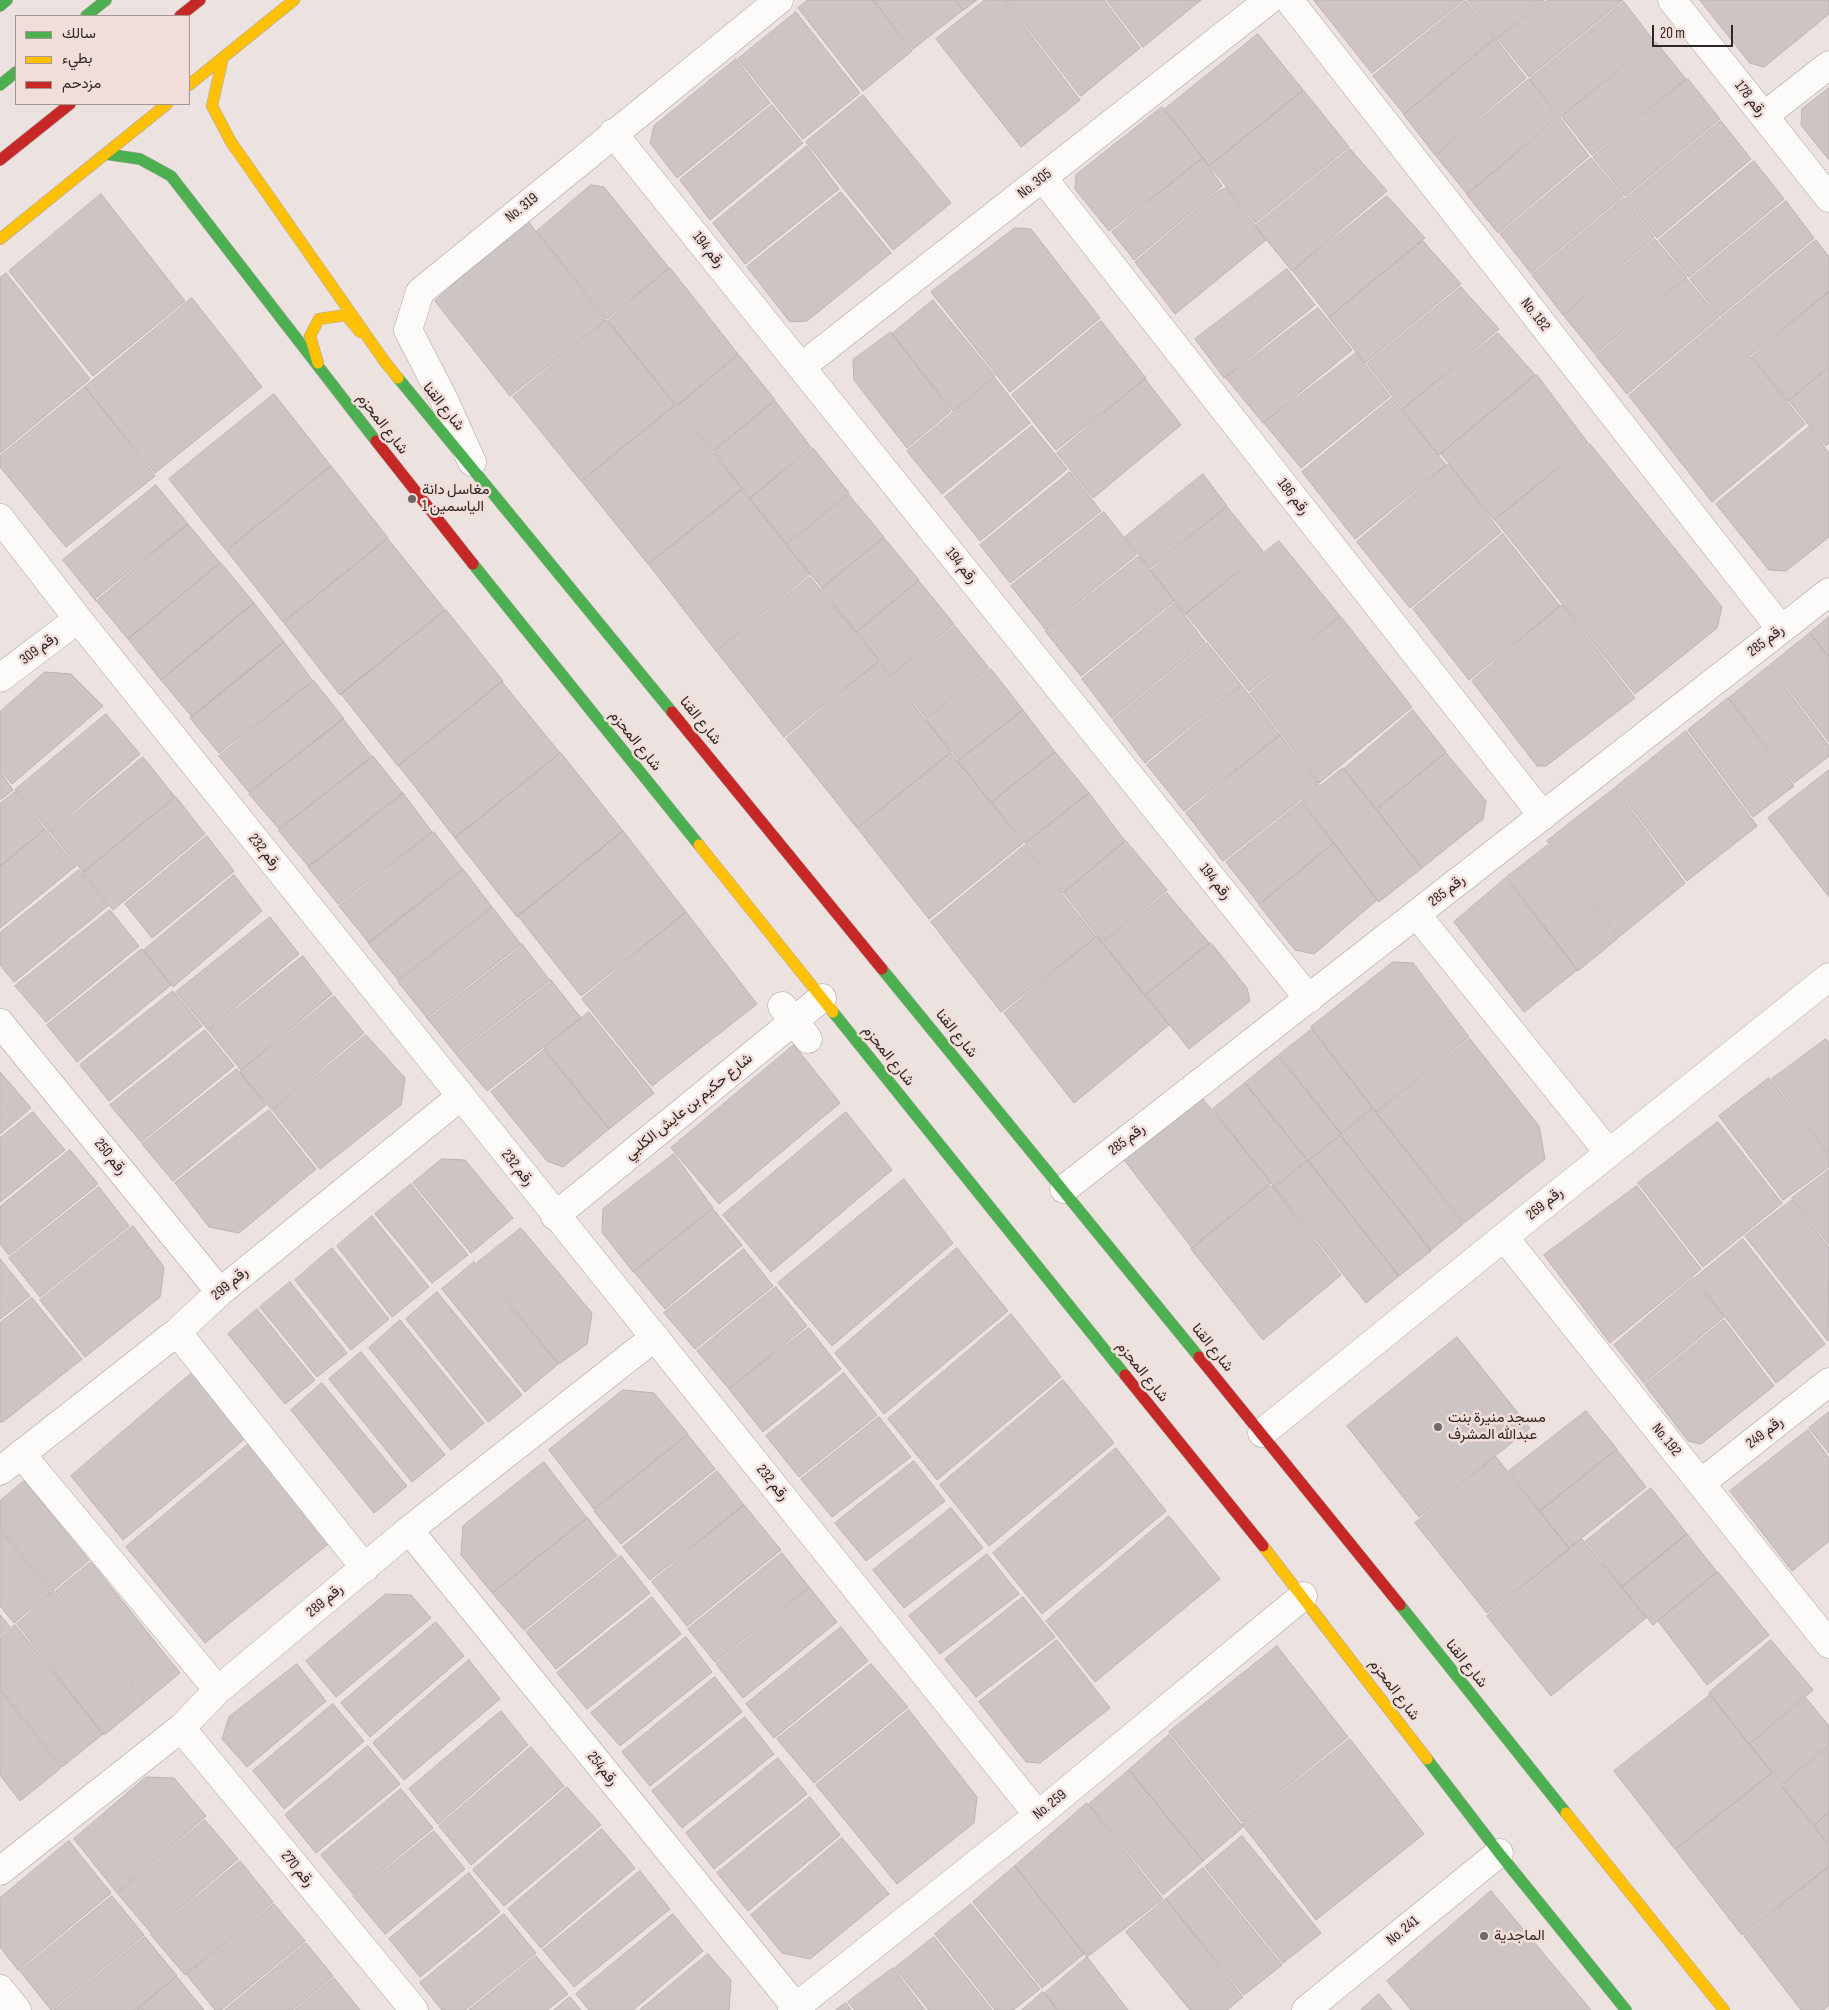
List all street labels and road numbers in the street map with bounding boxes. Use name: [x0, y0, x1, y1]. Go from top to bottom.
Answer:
street label: رقم 178: [1730, 77, 1770, 121]
street label: No. 305: [1015, 165, 1055, 203]
street label: No. 319: [502, 189, 542, 227]
street label: رقم 194: [688, 228, 728, 272]
street label: No. 182: [1516, 295, 1554, 335]
street label: شارع القنا: [418, 379, 468, 435]
street label: شارع المحزم: [353, 390, 411, 458]
street label: رقم 186: [1273, 475, 1313, 519]
street label: رقم 194: [941, 544, 981, 588]
street label: رقم 285: [1744, 621, 1788, 661]
street label: رقم 309: [17, 629, 61, 669]
street label: شارع القنا: [675, 693, 725, 749]
street label: شارع المحزم: [605, 707, 665, 775]
street label: رقم 232: [244, 830, 284, 874]
street label: رقم 194: [1195, 860, 1235, 904]
street label: رقم 285: [1425, 871, 1469, 911]
street label: شارع القنا: [931, 1006, 981, 1062]
street label: شارع المحزم: [858, 1022, 918, 1090]
street label: شارع حكيم بن عايش الكلبي: [621, 1050, 757, 1164]
street label: رقم 285: [1105, 1120, 1149, 1160]
street label: رقم 250: [90, 1135, 130, 1179]
street label: رقم 232: [497, 1146, 537, 1190]
street label: رقم 269: [1523, 1184, 1567, 1224]
street label: رقم 299: [208, 1264, 252, 1304]
street label: شارع القنا: [1187, 1320, 1237, 1376]
street label: شارع المحزم: [1112, 1338, 1172, 1406]
street label: رقم 249: [1743, 1413, 1787, 1453]
street label: No. 192: [1647, 1420, 1685, 1460]
street label: رقم 232: [752, 1461, 792, 1505]
street label: رقم 289: [303, 1581, 347, 1621]
street label: شارع القنا: [1441, 1636, 1491, 1692]
street label: شارع المحزم: [1365, 1656, 1423, 1724]
street label: رقم254: [583, 1748, 621, 1790]
street label: No. 259: [1030, 1786, 1070, 1824]
street label: رقم 270: [277, 1847, 317, 1891]
street label: No. 241: [1383, 1912, 1423, 1950]

